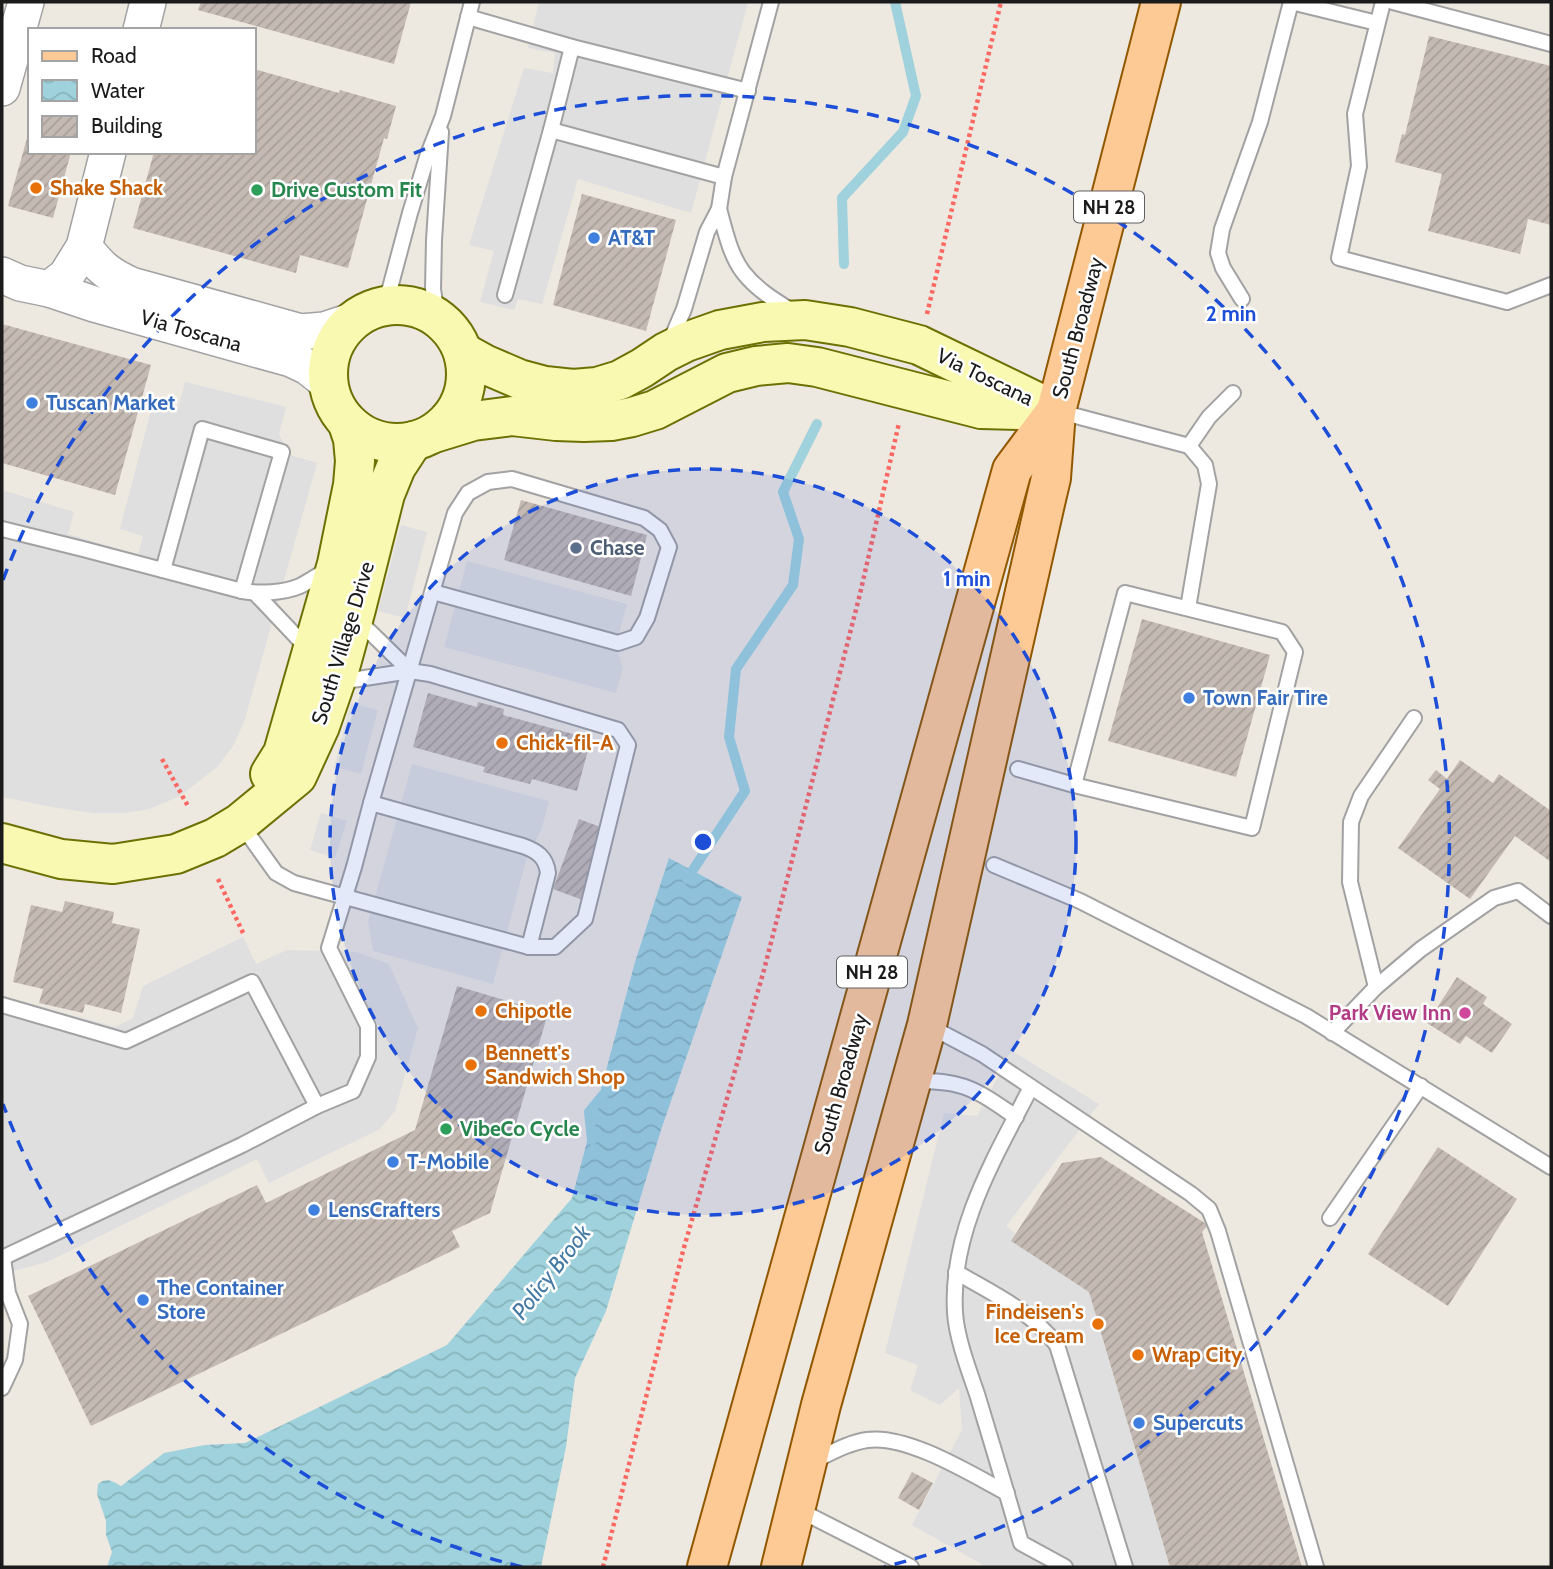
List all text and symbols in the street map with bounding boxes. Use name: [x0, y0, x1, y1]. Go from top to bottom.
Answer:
legend: [28, 28, 256, 154]
text: Road: [91, 43, 137, 68]
text: Water: [91, 78, 145, 103]
text: Building: [91, 113, 163, 138]
place label: Shake Shack: [50, 175, 164, 200]
place label: Drive Custom Fit: [271, 177, 422, 202]
marker: Shake Shack: [28, 180, 44, 196]
marker: Drive Custom Fit: [249, 182, 265, 198]
road number: NH 28: [1074, 192, 1144, 223]
place label: AT&T: [608, 225, 656, 250]
marker: AT&T: [586, 230, 602, 246]
street label: South Broadway: [1047, 254, 1109, 401]
text: 2 min: [1206, 301, 1256, 326]
street label: Via Toscana: [138, 304, 245, 357]
street label: Via Toscana: [933, 342, 1038, 411]
place label: Tuscan Market: [46, 390, 175, 415]
marker: Tuscan Market: [24, 395, 40, 411]
place label: Chase: [590, 535, 645, 560]
marker: Chase: [568, 540, 584, 556]
street label: South Village Drive: [306, 558, 379, 727]
text: 1 min: [943, 566, 991, 591]
place label: Town Fair Tire: [1203, 685, 1328, 710]
marker: Town Fair Tire: [1181, 690, 1197, 706]
place label: Chick-fil-A: [516, 730, 614, 755]
marker: Chick-fil-A: [494, 735, 510, 751]
centre of rings: [691, 830, 715, 854]
road number: NH 28: [837, 956, 907, 988]
place label: Chipotle: [495, 998, 572, 1023]
place label: Park View Inn: [1329, 1000, 1451, 1025]
marker: Chipotle: [473, 1003, 489, 1019]
marker: Park View Inn: [1457, 1005, 1473, 1021]
street label: South Broadway: [808, 1010, 873, 1157]
place label: Bennett's Sandwich Shop: [485, 1040, 625, 1089]
marker: Bennett's Sandwich Shop: [463, 1057, 479, 1073]
place label: VibeCo Cycle: [460, 1116, 580, 1141]
marker: VibeCo Cycle: [438, 1121, 454, 1137]
place label: T-Mobile: [407, 1149, 489, 1174]
marker: T-Mobile: [385, 1154, 401, 1170]
place label: LensCrafters: [328, 1197, 440, 1222]
marker: LensCrafters: [306, 1202, 322, 1218]
water label: Policy Brook: [505, 1218, 597, 1325]
place label: The Container Store: [157, 1275, 284, 1324]
marker: The Container Store: [135, 1292, 151, 1308]
place label: Findeisen's Ice Cream: [985, 1299, 1084, 1348]
marker: Findeisen's Ice Cream: [1090, 1316, 1106, 1332]
place label: Wrap City: [1152, 1342, 1243, 1367]
marker: Wrap City: [1130, 1347, 1146, 1363]
place label: Supercuts: [1153, 1410, 1244, 1435]
marker: Supercuts: [1131, 1415, 1147, 1431]

